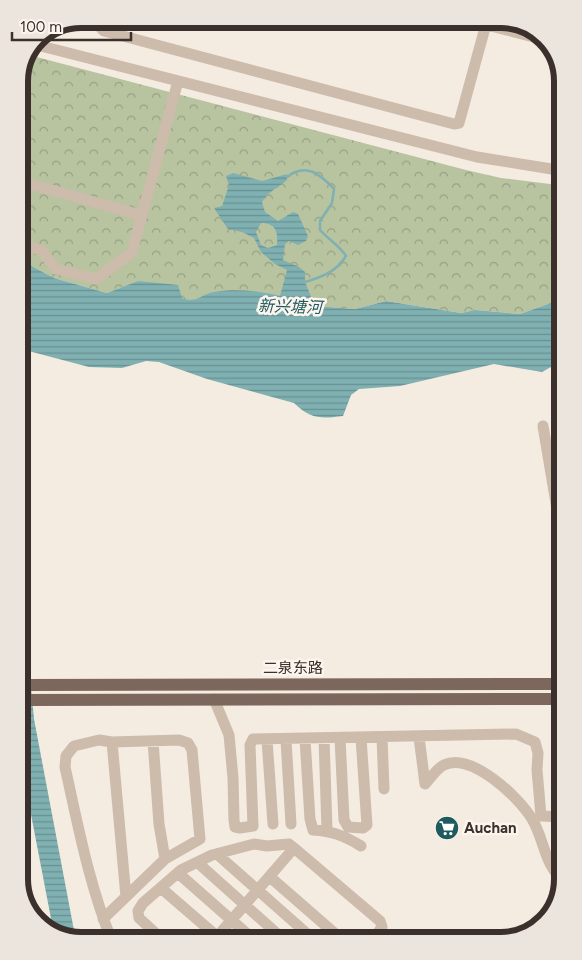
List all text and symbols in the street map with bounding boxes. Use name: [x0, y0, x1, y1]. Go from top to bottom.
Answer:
scale bar: [12, 10, 131, 42]
text: 100 m: [20, 18, 62, 36]
water label: 新兴塘河: [258, 296, 325, 317]
street label: 二泉东路: [263, 659, 323, 677]
supermarket icon: Auchan: [434, 815, 460, 841]
place label: Auchan: [464, 819, 517, 837]

